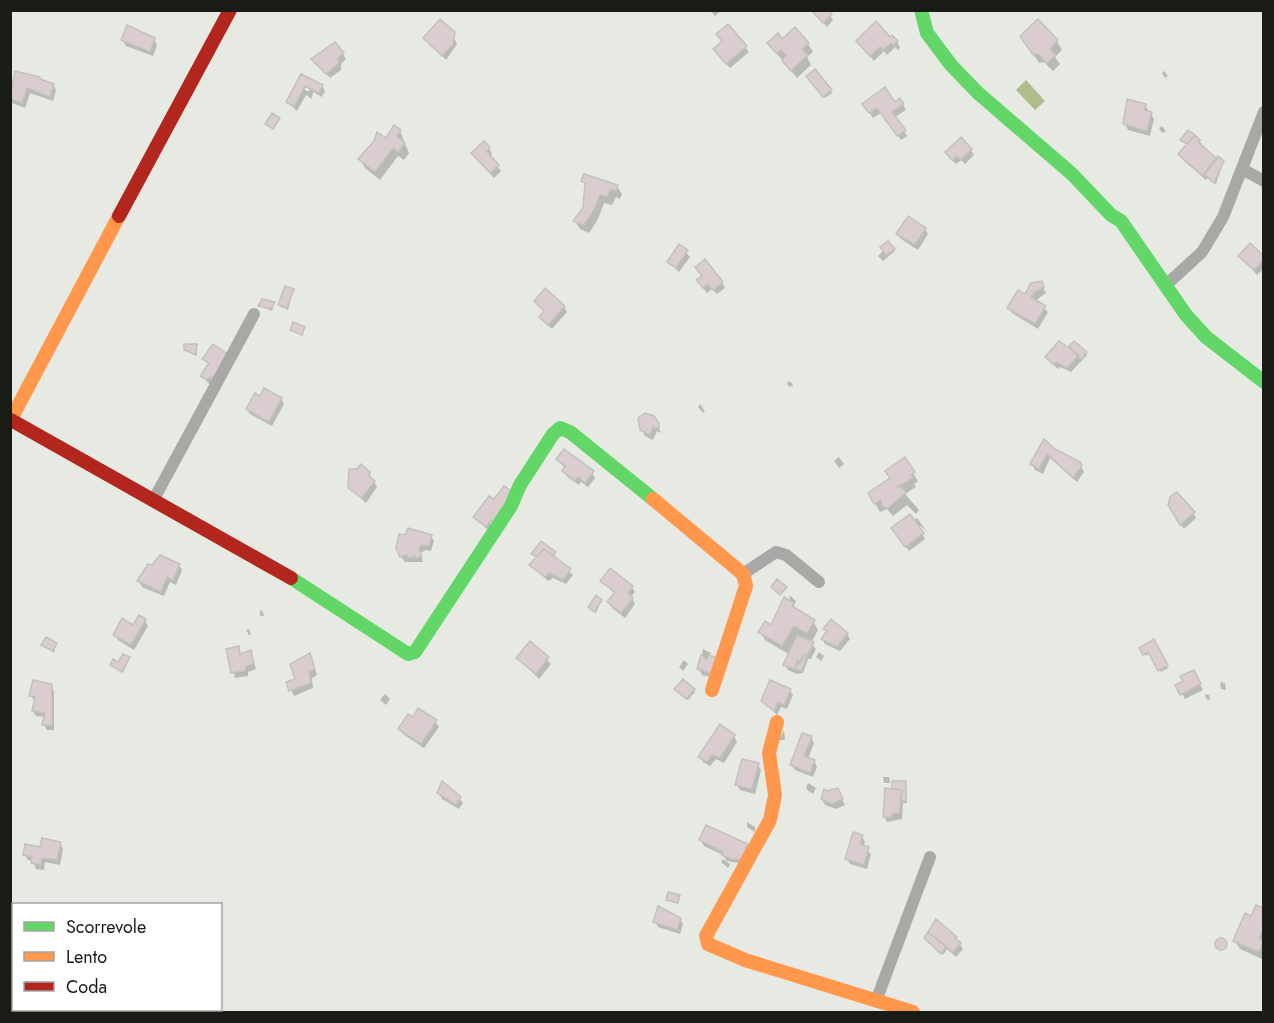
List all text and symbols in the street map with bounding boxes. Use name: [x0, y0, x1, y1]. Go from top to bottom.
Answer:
legend: [12, 903, 222, 1011]
text: Scorrevole: [66, 914, 146, 940]
text: Lento: [66, 944, 107, 970]
text: Coda: [66, 974, 107, 1000]

